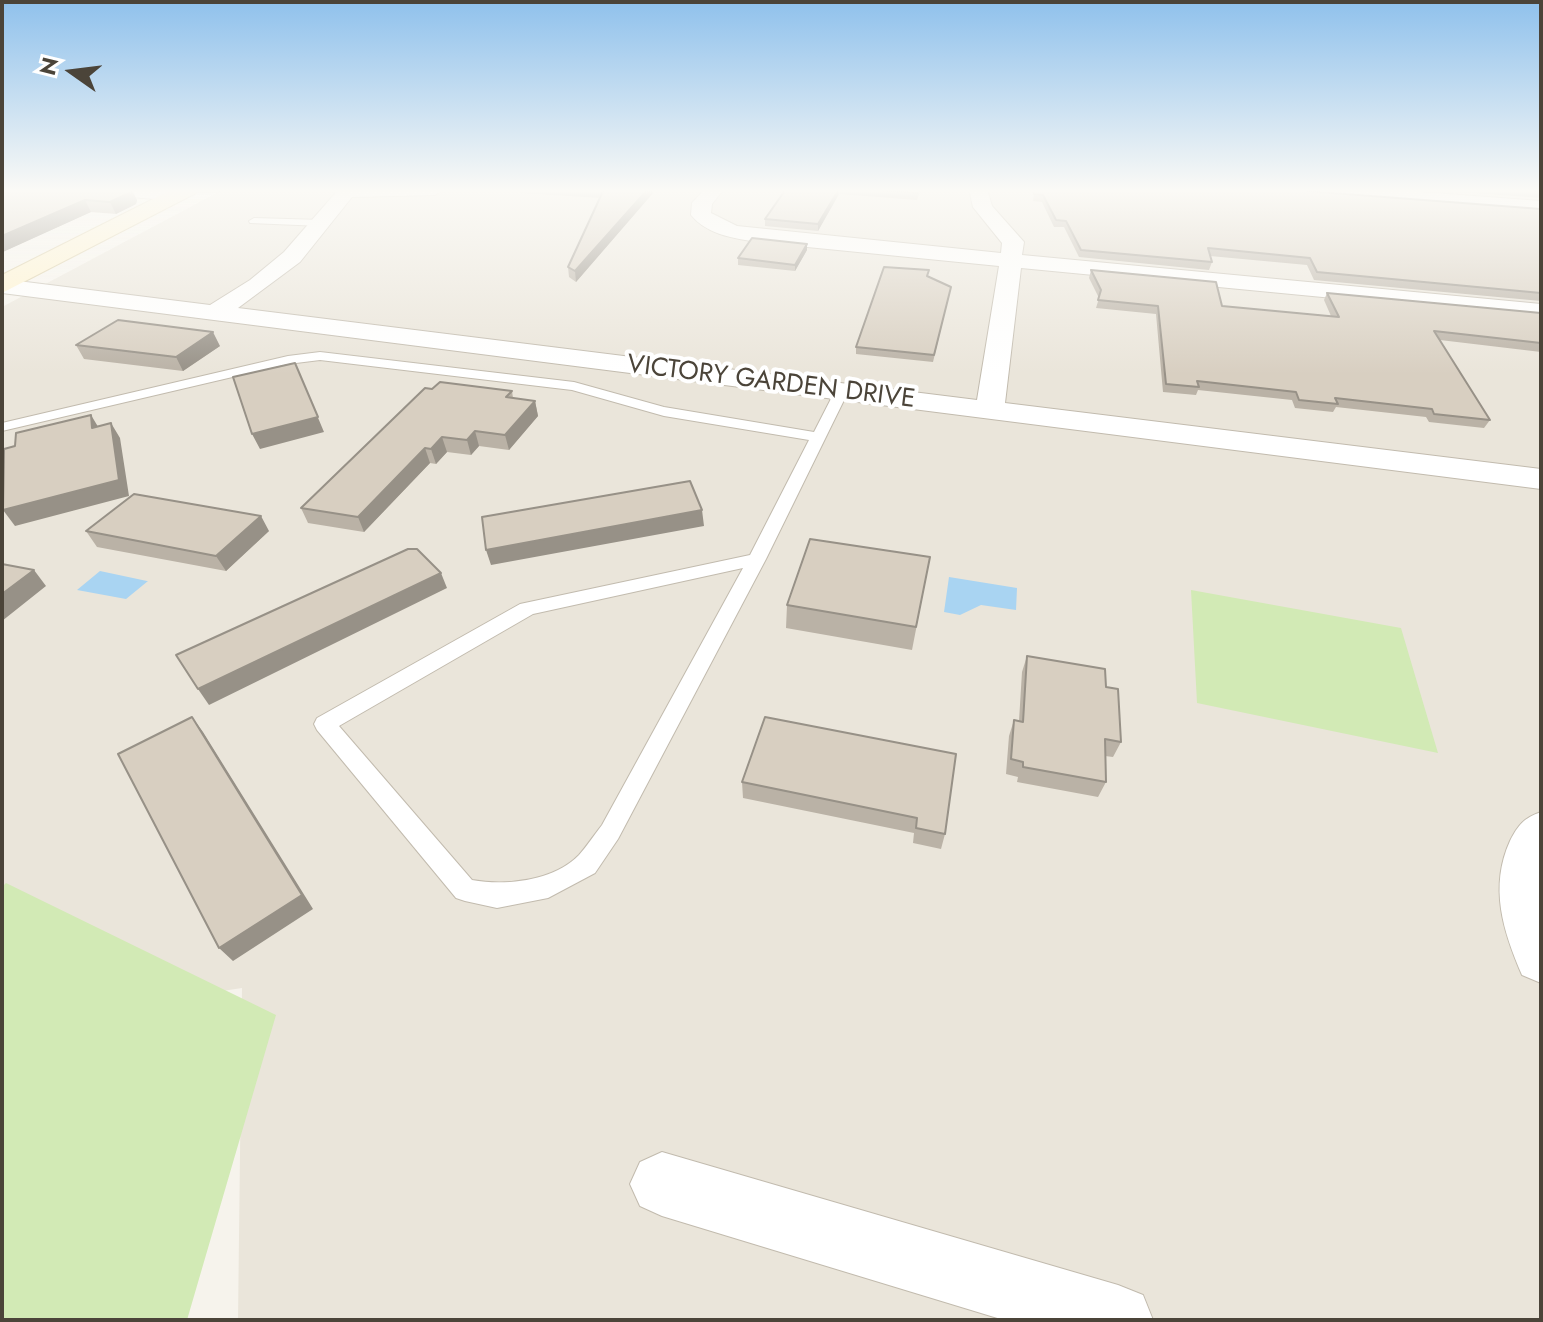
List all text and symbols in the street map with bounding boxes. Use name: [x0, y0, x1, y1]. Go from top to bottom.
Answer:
north arrow: [32, 32, 112, 112]
text: N: [31, 54, 66, 79]
street label: VICTORY GARDEN DRIVE: [625, 350, 917, 416]

